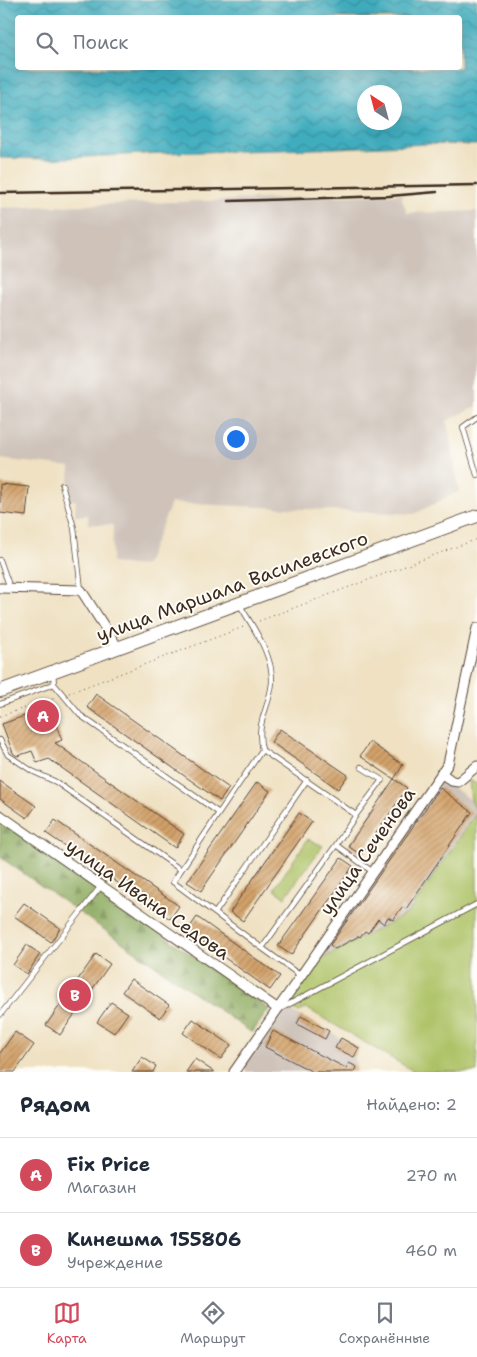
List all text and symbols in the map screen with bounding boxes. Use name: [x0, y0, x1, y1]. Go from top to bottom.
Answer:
search box: [15, 15, 462, 70]
icon: search: [33, 29, 61, 57]
text: Поиск: [73, 30, 128, 55]
north arrow: [357, 85, 402, 130]
your location: [223, 426, 249, 452]
street label: улица Маршала Василевского: [93, 526, 371, 647]
pin: A: [27, 697, 59, 735]
street label: улица Сеченова: [314, 782, 421, 920]
street label: улица Ивана Седова: [61, 833, 235, 966]
pin: B: [59, 976, 91, 1014]
text: Рядом: [20, 1091, 90, 1119]
text: Найдено: 2: [366, 1094, 457, 1115]
text: Fix Price: [67, 1152, 150, 1177]
text: A: [30, 1165, 42, 1186]
text: 270 m: [406, 1165, 457, 1186]
text: Магазин: [67, 1177, 136, 1198]
text: Кинешма 155806: [67, 1227, 241, 1252]
text: B: [31, 1240, 41, 1261]
text: 460 m: [405, 1240, 457, 1261]
text: Учреждение: [67, 1252, 163, 1273]
tab: Карта: [47, 1299, 87, 1347]
tab: Маршрут: [180, 1299, 245, 1347]
tab: Сохранённые: [339, 1299, 430, 1347]

